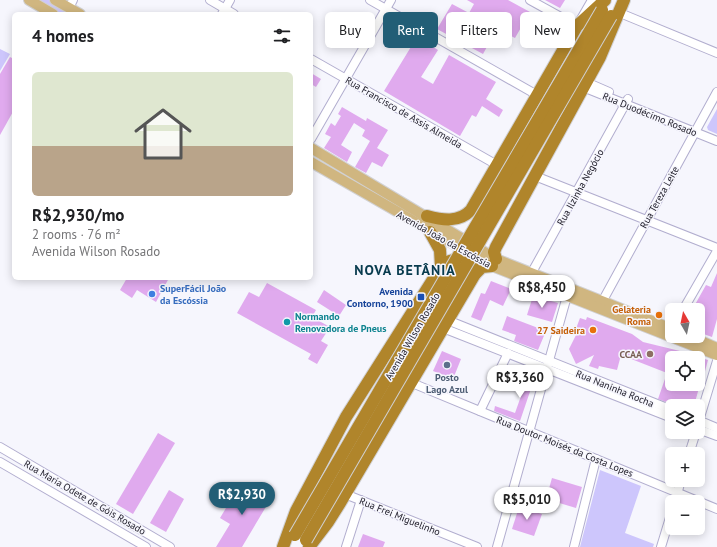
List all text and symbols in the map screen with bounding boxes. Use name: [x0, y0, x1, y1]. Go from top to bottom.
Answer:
chip: Buy: [325, 12, 375, 48]
chip: Rent: [383, 12, 438, 48]
chip: Filters: [446, 12, 512, 48]
chip: New: [520, 12, 575, 48]
text: 4 homes: [32, 25, 94, 47]
icon: filters: [271, 25, 293, 47]
street label: Rua Francisco de Assis Almeida: [343, 74, 465, 151]
street label: Rua Duodécimo Rosado: [601, 90, 699, 139]
icon: home: [127, 98, 199, 170]
street label: Rua Ilzinha Negócio: [554, 147, 607, 228]
street label: Rua Tereza Leite: [637, 164, 682, 231]
text: R$2,930/mo: [32, 204, 124, 226]
street label: Avenida João da Escóssia: [394, 208, 493, 271]
text: 2 rooms · 76 m²: [32, 226, 121, 243]
text: Avenida Wilson Rosado: [32, 243, 160, 260]
district label: NOVA BETÂNIA: [354, 261, 456, 279]
pin: R$8,450: [505, 275, 579, 309]
text: R$8,450: [518, 279, 566, 296]
place label: SuperFácil João da Escóssia: [160, 282, 227, 307]
place label: Avenida Contorno, 1900: [347, 285, 413, 310]
marker: SuperFácil João da Escóssia: [147, 289, 157, 299]
street label: Avenida Wilson Rosado: [382, 290, 443, 382]
marker: Avenida Contorno, 1900: [416, 292, 426, 302]
place label: Gelateria Roma: [612, 303, 651, 328]
north arrow: [665, 303, 705, 343]
map controls: [665, 303, 705, 535]
place label: Normando Renovadora de Pneus: [295, 310, 386, 335]
marker: Gelateria Roma: [654, 310, 664, 320]
marker: Normando Renovadora de Pneus: [282, 317, 292, 327]
place label: 27 Saideira: [537, 324, 585, 337]
marker: 27 Saideira: [588, 325, 598, 335]
place label: CCAA: [620, 348, 643, 361]
marker: CCAA: [645, 349, 655, 359]
button: locate: [665, 351, 705, 391]
marker: Posto Lago Azul: [442, 360, 452, 370]
pin: R$3,360: [483, 365, 557, 399]
street label: Rua Naninha Rocha: [574, 367, 656, 410]
text: R$3,360: [496, 369, 544, 386]
place label: Posto Lago Azul: [426, 371, 468, 396]
button: layers: [665, 399, 705, 439]
street label: Rua Doutor Moisés da Costa Lopes: [494, 413, 635, 480]
button: +: [665, 447, 705, 487]
street label: Rua Maria Odete de Góis Rosado: [21, 457, 148, 538]
pin: R$2,930: [205, 482, 279, 516]
text: R$2,930: [218, 486, 266, 503]
pin: R$5,010: [490, 487, 564, 521]
text: R$5,010: [503, 491, 551, 508]
street label: Rua Frei Miguelinho: [357, 494, 442, 539]
button: −: [665, 495, 705, 535]

